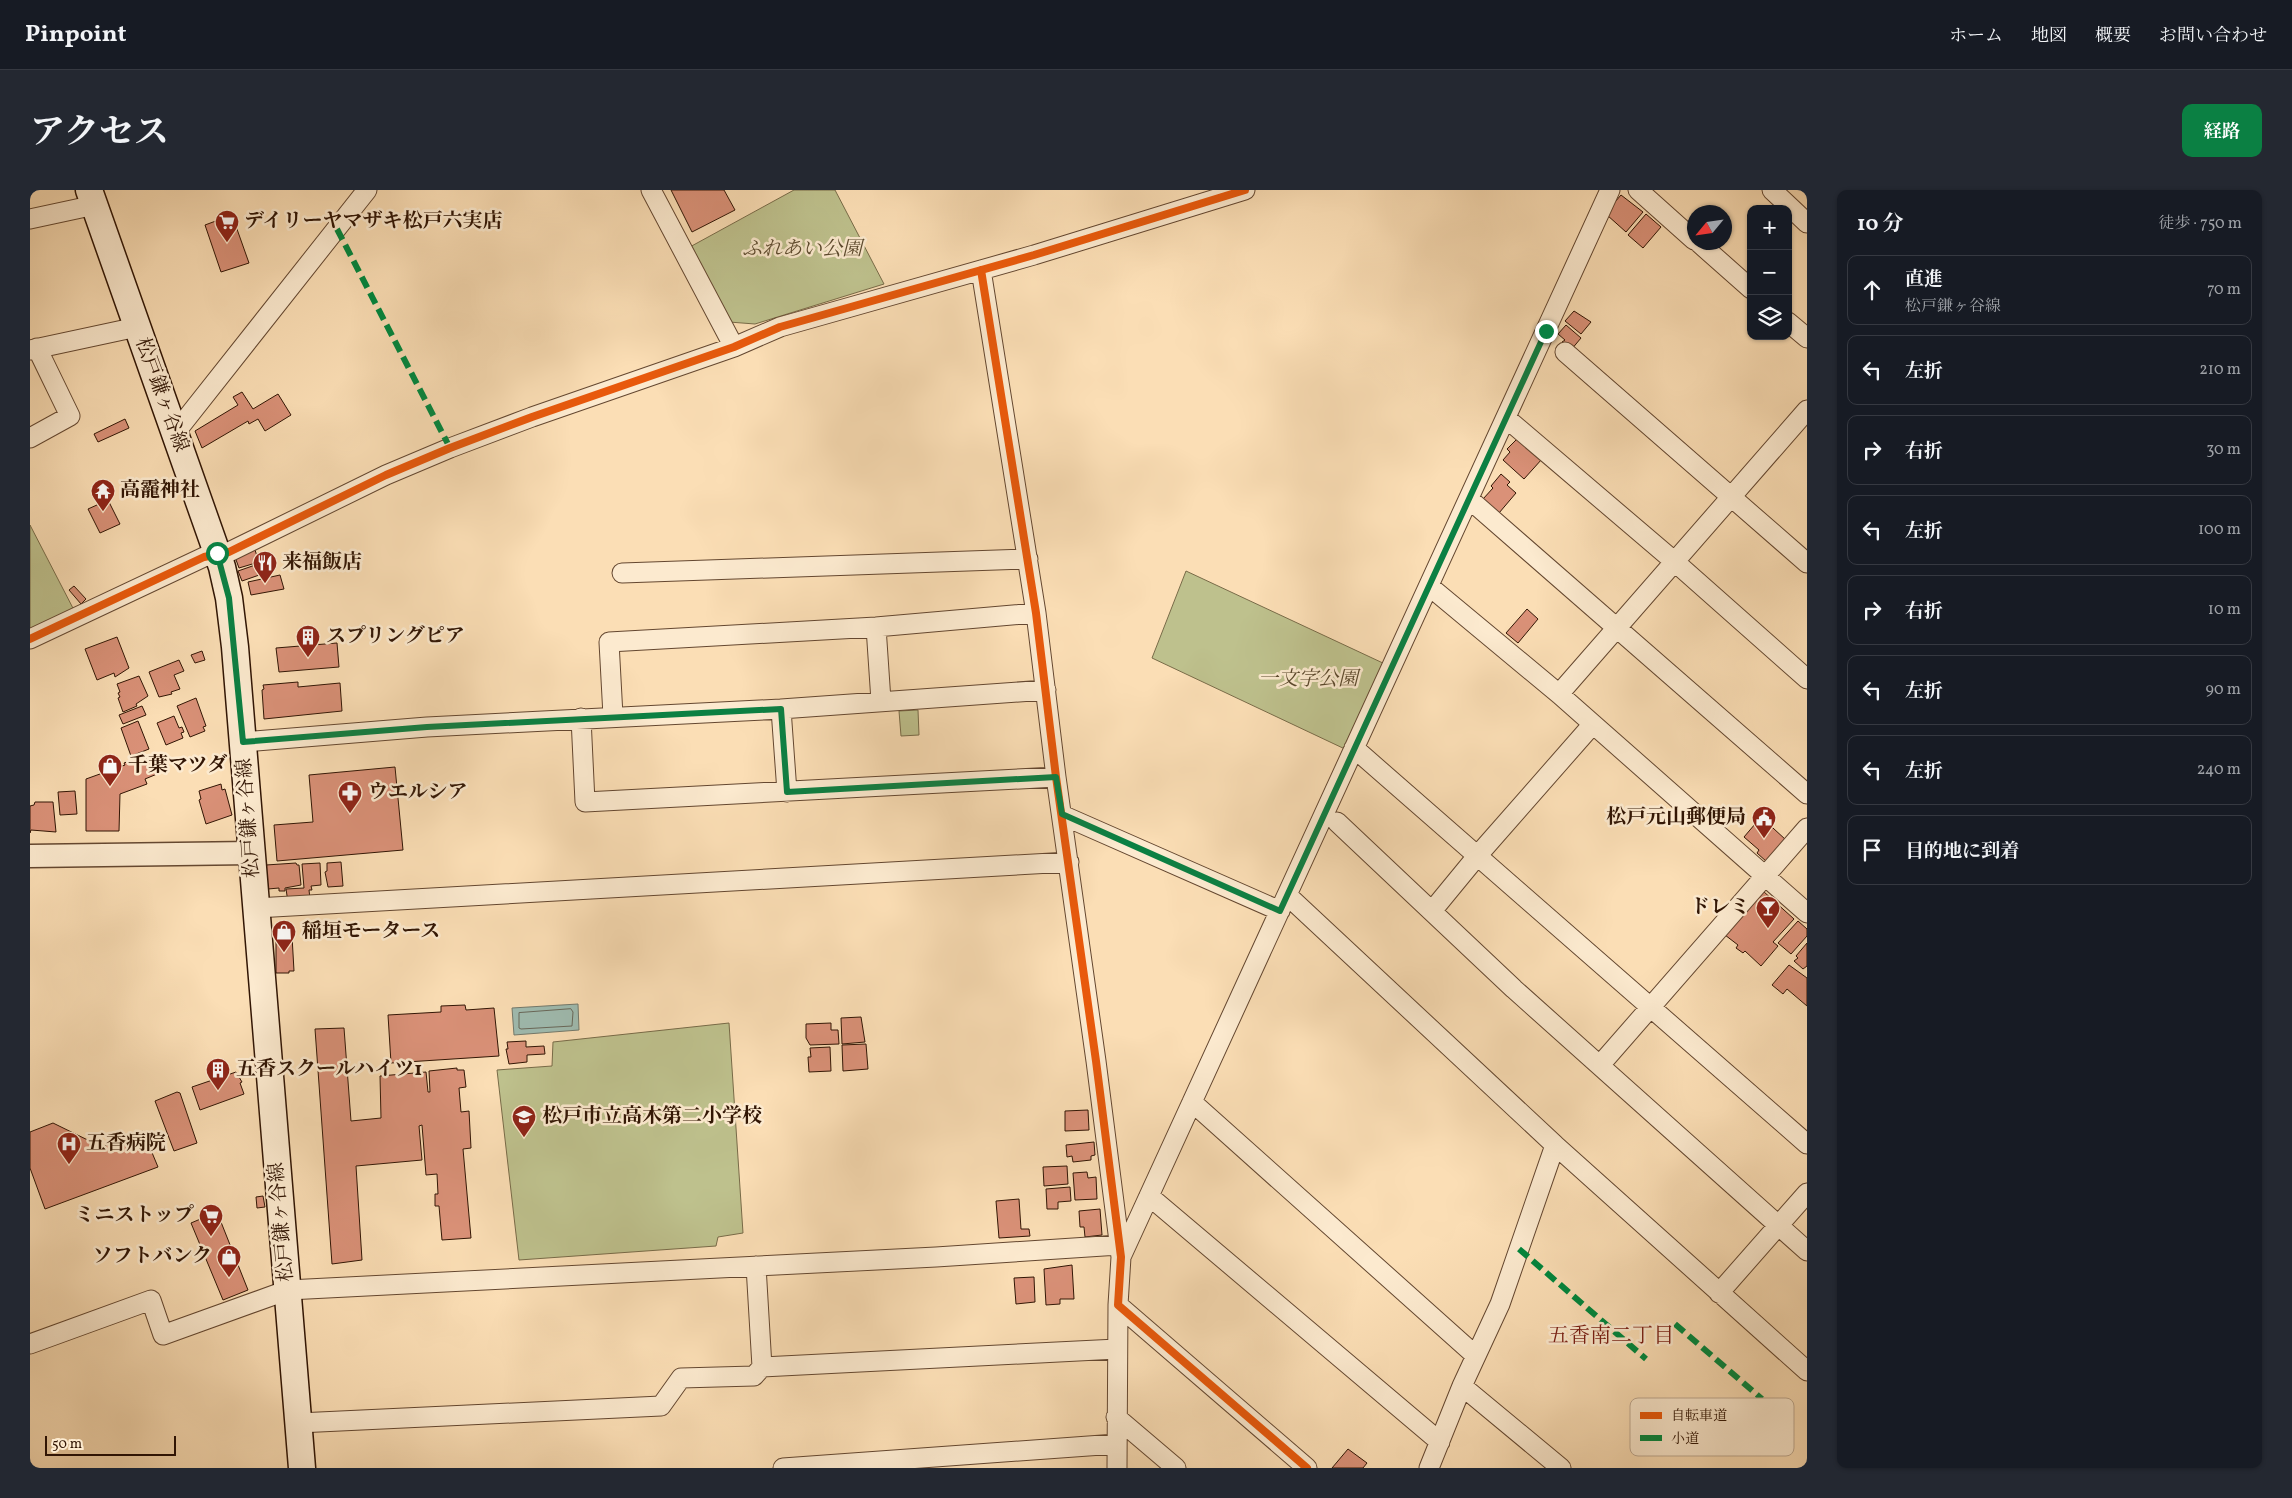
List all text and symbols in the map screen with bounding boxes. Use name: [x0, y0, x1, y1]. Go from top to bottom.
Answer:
text: Pinpoint: [25, 18, 127, 52]
text: ホーム: [1949, 24, 2003, 49]
text: 地図: [2031, 24, 2067, 49]
text: 概要: [2095, 24, 2131, 49]
text: お問い合わせ: [2159, 24, 2267, 49]
button: 経路: [2182, 104, 2262, 157]
text: アクセス: [30, 110, 169, 158]
north arrow: [1687, 205, 1732, 250]
map controls: [1747, 205, 1792, 340]
button: +: [1747, 205, 1792, 250]
place label: デイリーヤマザキ松戸六実店: [244, 208, 503, 236]
supermarket icon: デイリーヤマザキ松戸六実店: [214, 209, 240, 243]
text: 10 分: [1857, 210, 1904, 239]
text: 徒歩 · 750 m: [2158, 213, 2242, 235]
park label: ふれあい公園: [742, 236, 865, 264]
button: −: [1747, 250, 1792, 295]
text: 直進: [1905, 267, 1943, 293]
icon: ahead: [1858, 276, 1886, 304]
text: 70 m: [2207, 279, 2241, 301]
button: layers: [1747, 295, 1792, 340]
text: 松戸鎌ヶ谷線: [1905, 296, 2001, 318]
route end: [1535, 320, 1558, 343]
street label: 松戸鎌ヶ谷線: [127, 334, 195, 456]
icon: left: [1858, 356, 1886, 384]
text: 左折: [1905, 359, 1943, 385]
text: 210 m: [2199, 359, 2241, 381]
icon: right: [1858, 436, 1886, 464]
text: 右折: [1905, 439, 1943, 465]
text: 30 m: [2206, 439, 2241, 461]
place label: 高靇神社: [120, 477, 200, 505]
temple icon: 高靇神社: [90, 478, 116, 512]
icon: left: [1858, 516, 1886, 544]
text: 左折: [1905, 519, 1943, 545]
text: 100 m: [2198, 519, 2241, 541]
route start: [206, 542, 229, 565]
place label: 来福飯店: [282, 549, 362, 577]
restaurant icon: 来福飯店: [252, 550, 278, 584]
icon: right: [1858, 596, 1886, 624]
text: 右折: [1905, 599, 1943, 625]
text: 10 m: [2208, 599, 2241, 621]
place label: スプリングピア: [326, 623, 465, 651]
building icon: スプリングピア: [295, 624, 321, 658]
park label: 一文字公園: [1258, 666, 1361, 694]
icon: left: [1858, 676, 1886, 704]
text: 左折: [1905, 679, 1943, 705]
text: 90 m: [2205, 679, 2241, 701]
place label: 千葉マツダ: [128, 752, 227, 780]
shop icon: 千葉マツダ: [97, 753, 123, 787]
icon: left: [1858, 756, 1886, 784]
street label: 松戸鎌ヶ谷線: [231, 757, 267, 879]
text: 左折: [1905, 759, 1943, 785]
text: 240 m: [2197, 759, 2241, 781]
place label: ウエルシア: [368, 779, 468, 807]
pharmacy icon: ウエルシア: [337, 780, 363, 814]
place label: 松戸元山郵便局: [1606, 804, 1746, 832]
public building icon: 松戸元山郵便局: [1751, 805, 1777, 839]
icon: arrive: [1858, 836, 1886, 864]
text: 目的地に到着: [1905, 839, 2019, 865]
place label: ドレミ: [1690, 894, 1750, 922]
bar icon: ドレミ: [1755, 895, 1781, 929]
place label: 稲垣モータース: [302, 918, 440, 946]
shop icon: 稲垣モータース: [271, 919, 297, 953]
place label: 五香スクールハイツ1: [236, 1056, 422, 1084]
building icon: 五香スクールハイツ1: [205, 1057, 231, 1091]
place label: 松戸市立高木第二小学校: [542, 1103, 762, 1131]
school or university icon: 松戸市立高木第二小学校: [511, 1104, 537, 1138]
place label: 五香病院: [86, 1130, 166, 1158]
hospital icon: 五香病院: [56, 1131, 82, 1165]
street label: 松戸鎌ヶ谷線: [263, 1161, 301, 1283]
place label: ミニストップ: [75, 1202, 194, 1230]
supermarket icon: ミニストップ: [198, 1203, 224, 1237]
place label: ソフトバンク: [93, 1243, 212, 1271]
shop icon: ソフトバンク: [216, 1244, 242, 1278]
district label: 五香南二丁目: [1548, 1322, 1674, 1351]
legend: [1630, 1398, 1794, 1456]
text: 自転車道: [1671, 1407, 1727, 1426]
text: 小道: [1671, 1430, 1699, 1449]
scale bar: [45, 1433, 176, 1456]
text: 50 m: [52, 1435, 82, 1454]

